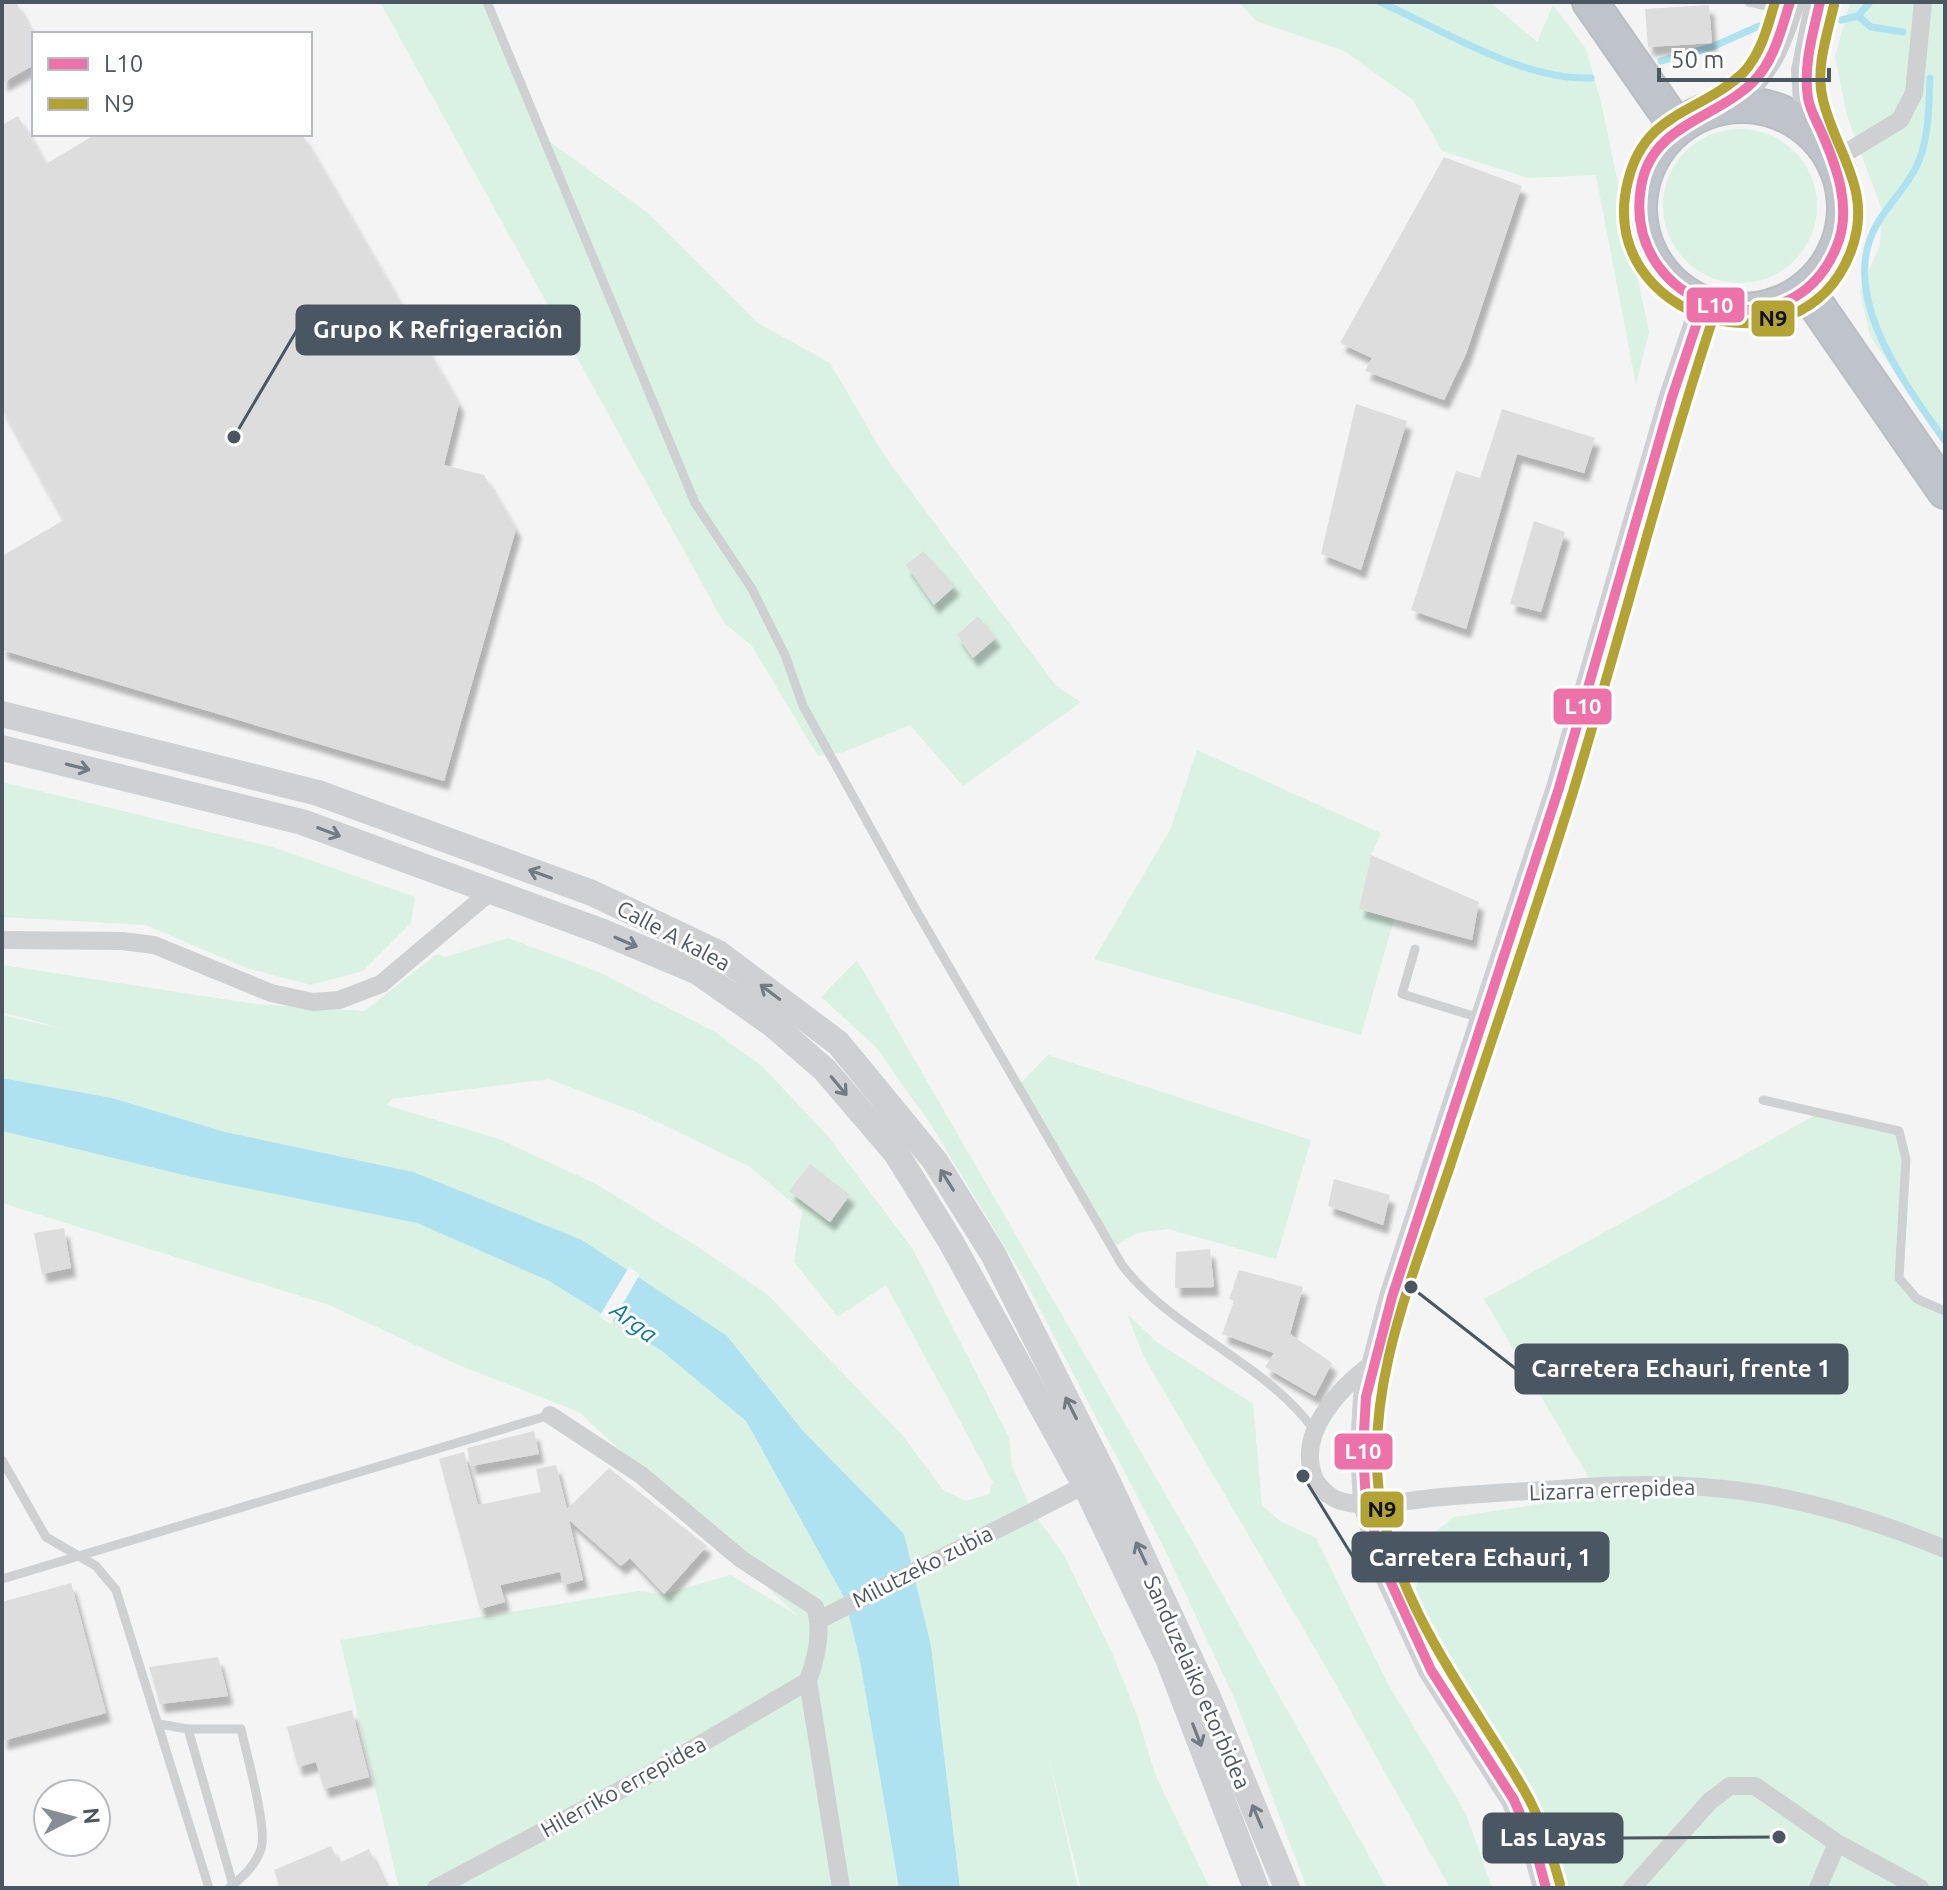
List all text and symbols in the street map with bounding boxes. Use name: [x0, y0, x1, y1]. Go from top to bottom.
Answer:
legend: [32, 32, 312, 136]
scale bar: [1659, 32, 1829, 82]
text: 50 m: [1671, 46, 1724, 73]
text: L10: [104, 50, 143, 77]
text: N9: [104, 90, 135, 117]
line badge: L10: [1685, 286, 1746, 324]
text: L10: [1697, 292, 1733, 317]
line badge: N9: [1750, 299, 1796, 338]
text: N9: [1759, 305, 1787, 330]
callout: Grupo K Refrigeración: [297, 306, 579, 354]
text: Grupo K Refrigeración: [313, 316, 563, 343]
line badge: L10: [1552, 687, 1613, 726]
text: L10: [1565, 693, 1601, 718]
one-way arrow: [64, 760, 90, 775]
one-way arrow: [316, 826, 341, 840]
one-way arrow: [528, 866, 553, 880]
street label: Calle A kalea: [613, 895, 735, 975]
one-way arrow: [613, 935, 637, 950]
one-way arrow: [760, 984, 781, 1001]
one-way arrow: [830, 1075, 848, 1096]
one-way arrow: [939, 1169, 955, 1192]
water label: Arga: [605, 1295, 662, 1348]
callout: Carretera Echauri, frente 1: [1516, 1345, 1847, 1393]
text: Carretera Echauri, frente 1: [1531, 1355, 1831, 1382]
one-way arrow: [1062, 1397, 1078, 1421]
line badge: L10: [1333, 1432, 1394, 1471]
text: L10: [1345, 1438, 1381, 1463]
street label: Lizarra errepidea: [1528, 1474, 1696, 1504]
line badge: N9: [1359, 1490, 1405, 1529]
text: N9: [1368, 1496, 1396, 1521]
street label: Milutzeko zubia: [848, 1520, 996, 1612]
callout: Carretera Echauri, 1: [1353, 1533, 1608, 1581]
one-way arrow: [1133, 1541, 1148, 1565]
text: Carretera Echauri, 1: [1369, 1544, 1591, 1571]
street label: Sanduzelaiko etorbidea: [1140, 1572, 1256, 1792]
one-way arrow: [1191, 1722, 1205, 1747]
street label: Hilerriko errepidea: [536, 1730, 710, 1842]
north arrow: [32, 1778, 112, 1858]
one-way arrow: [1249, 1804, 1264, 1829]
text: N: [79, 1806, 106, 1825]
callout: Las Layas: [1484, 1814, 1622, 1862]
text: Las Layas: [1500, 1824, 1606, 1851]

